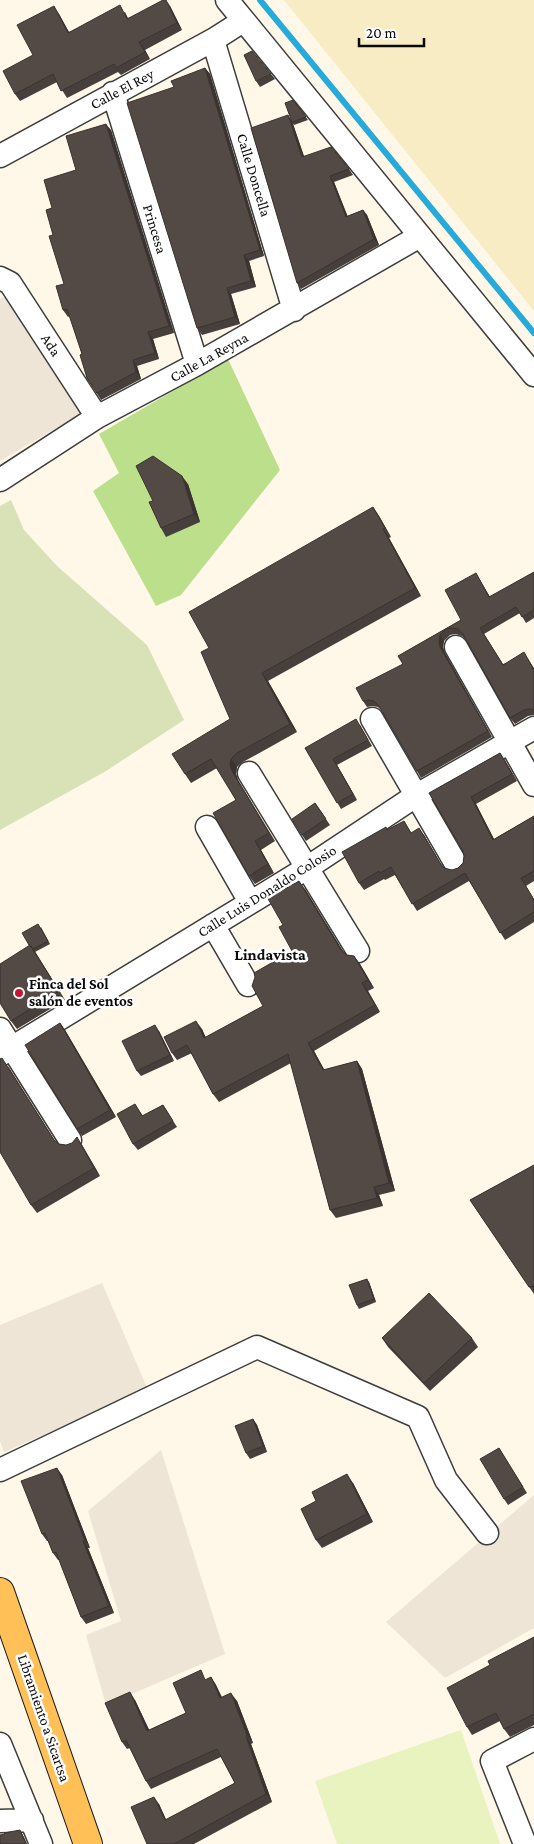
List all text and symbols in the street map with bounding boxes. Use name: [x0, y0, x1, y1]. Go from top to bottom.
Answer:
scale bar: [359, 15, 424, 47]
text: 20 m: [366, 25, 397, 41]
street label: Calle El Rey: [88, 66, 157, 113]
street label: Calle Doncella: [234, 132, 274, 219]
street label: Princesa: [140, 203, 170, 256]
street label: Calle La Reyna: [167, 329, 251, 386]
street label: Ada: [38, 331, 64, 359]
street label: Calle Luis Donaldo Colosio: [195, 842, 339, 940]
district label: Lindavista: [234, 946, 306, 963]
place label: Finca del Sol salón de eventos: [29, 976, 133, 1009]
marker: Finca del Sol salón de eventos: [13, 987, 25, 999]
street label: Libramiento a Sicartsa: [15, 1652, 73, 1784]

